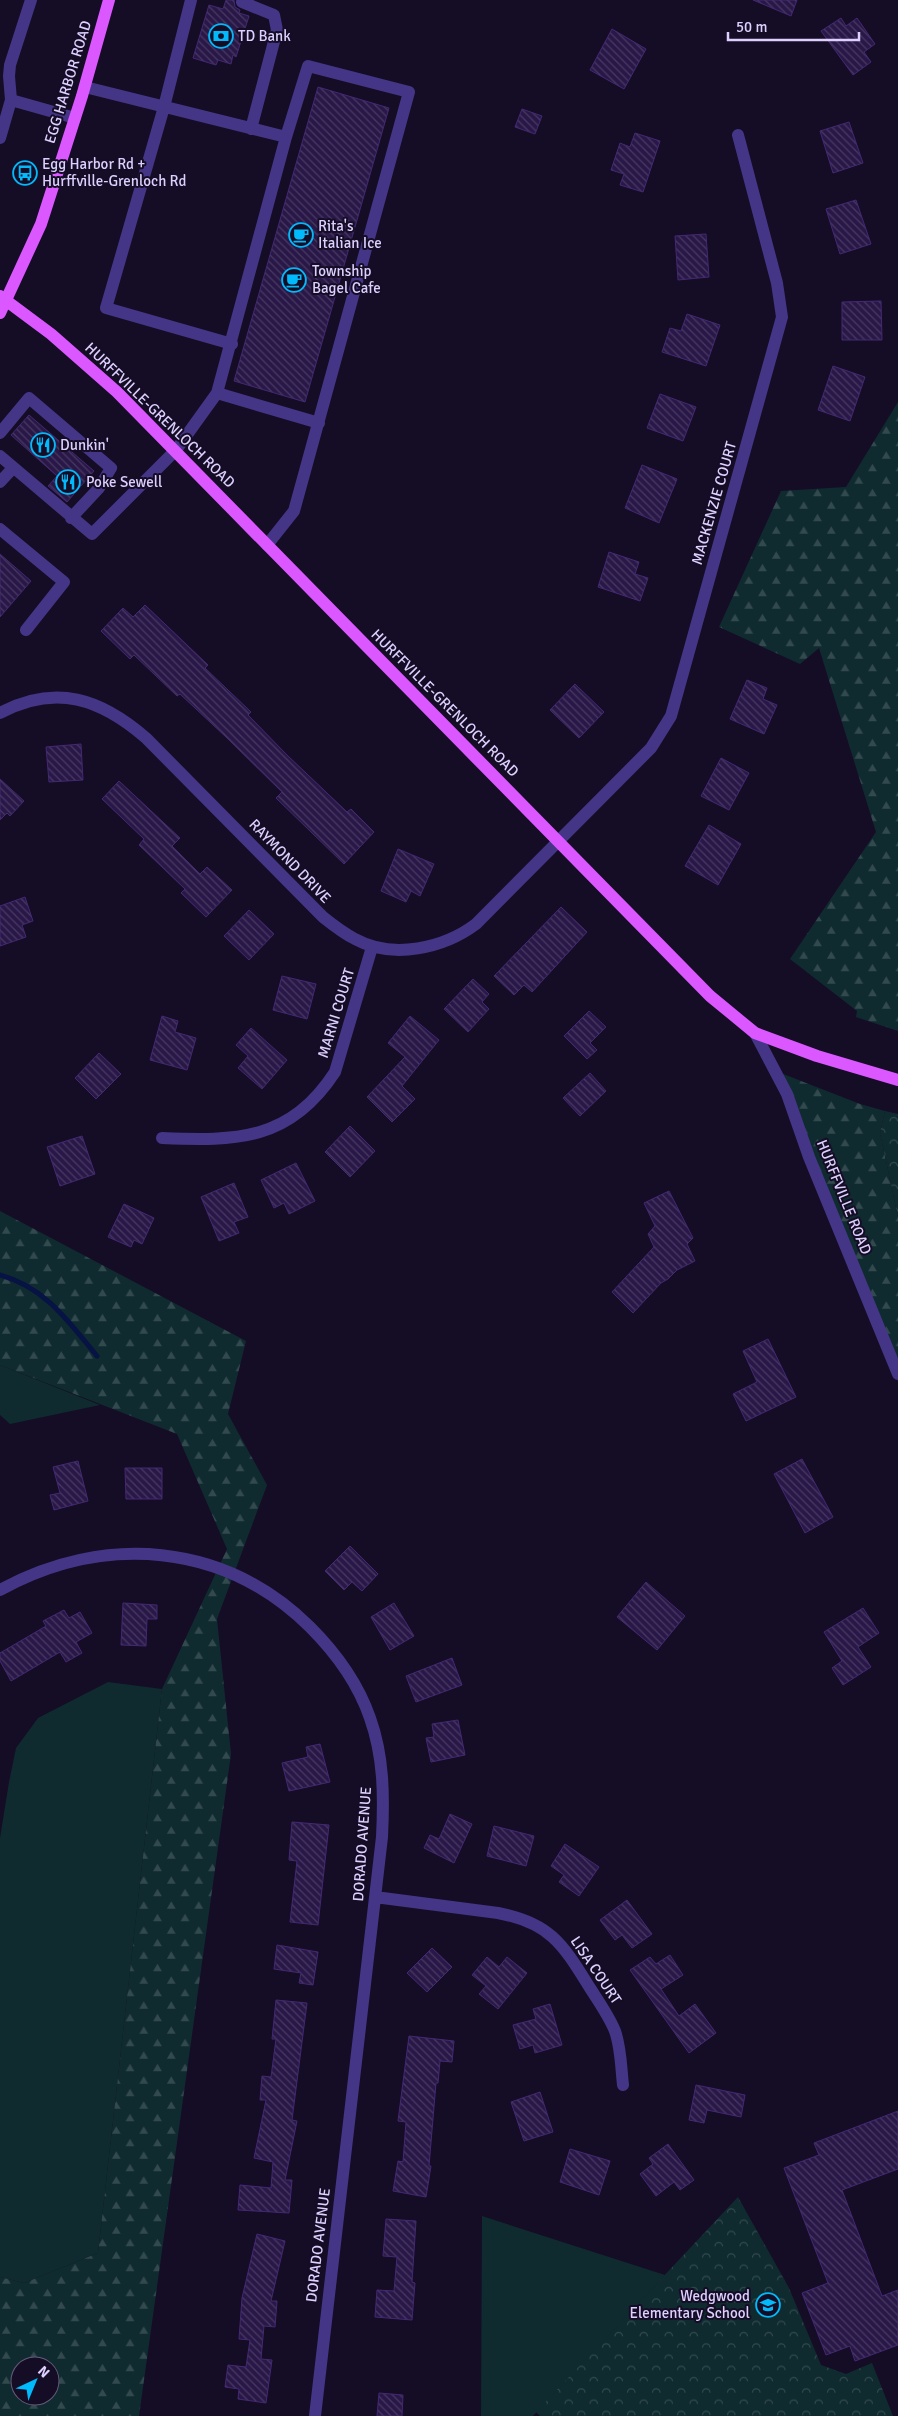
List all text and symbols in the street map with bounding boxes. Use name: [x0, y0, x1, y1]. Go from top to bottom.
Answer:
scale bar: [728, 10, 859, 42]
street label: EGG HARBOR ROAD: [41, 18, 95, 146]
text: 50 m: [736, 18, 767, 36]
bank icon: TD Bank: [208, 23, 234, 49]
place label: TD Bank: [238, 27, 291, 45]
place label: Egg Harbor Rd + Hurffville-Grenloch Rd: [42, 155, 186, 190]
bus stop icon: Egg Harbor Rd + Hurffville-Grenloch Rd: [12, 160, 38, 186]
place label: Rita's Italian Ice: [318, 217, 382, 252]
cafe icon: Rita's Italian Ice: [288, 222, 314, 248]
place label: Township Bagel Cafe: [312, 262, 381, 297]
cafe icon: Township Bagel Cafe: [281, 267, 307, 293]
street label: HURFFVILLE-GRENLOCH ROAD: [81, 339, 239, 491]
restaurant icon: Dunkin': [30, 432, 56, 458]
place label: Dunkin': [60, 436, 109, 454]
street label: MACKENZIE COURT: [688, 439, 740, 567]
restaurant icon: Poke Sewell: [55, 469, 81, 495]
place label: Poke Sewell: [86, 473, 162, 491]
street label: HURFFVILLE-GRENLOCH ROAD: [367, 625, 523, 781]
street label: RAYMOND DRIVE: [245, 815, 335, 907]
street label: MARNI COURT: [314, 965, 358, 1060]
street label: HURFFVILLE ROAD: [813, 1137, 875, 1257]
street label: DORADO AVENUE: [349, 1786, 375, 1902]
street label: LISA COURT: [567, 1933, 626, 2008]
street label: DORADO AVENUE: [302, 2187, 334, 2303]
place label: Wedgwood Elementary School: [629, 2287, 750, 2322]
school or university icon: Wedgwood Elementary School: [755, 2292, 781, 2318]
north arrow: [10, 2356, 60, 2406]
text: N: [34, 2363, 53, 2382]

